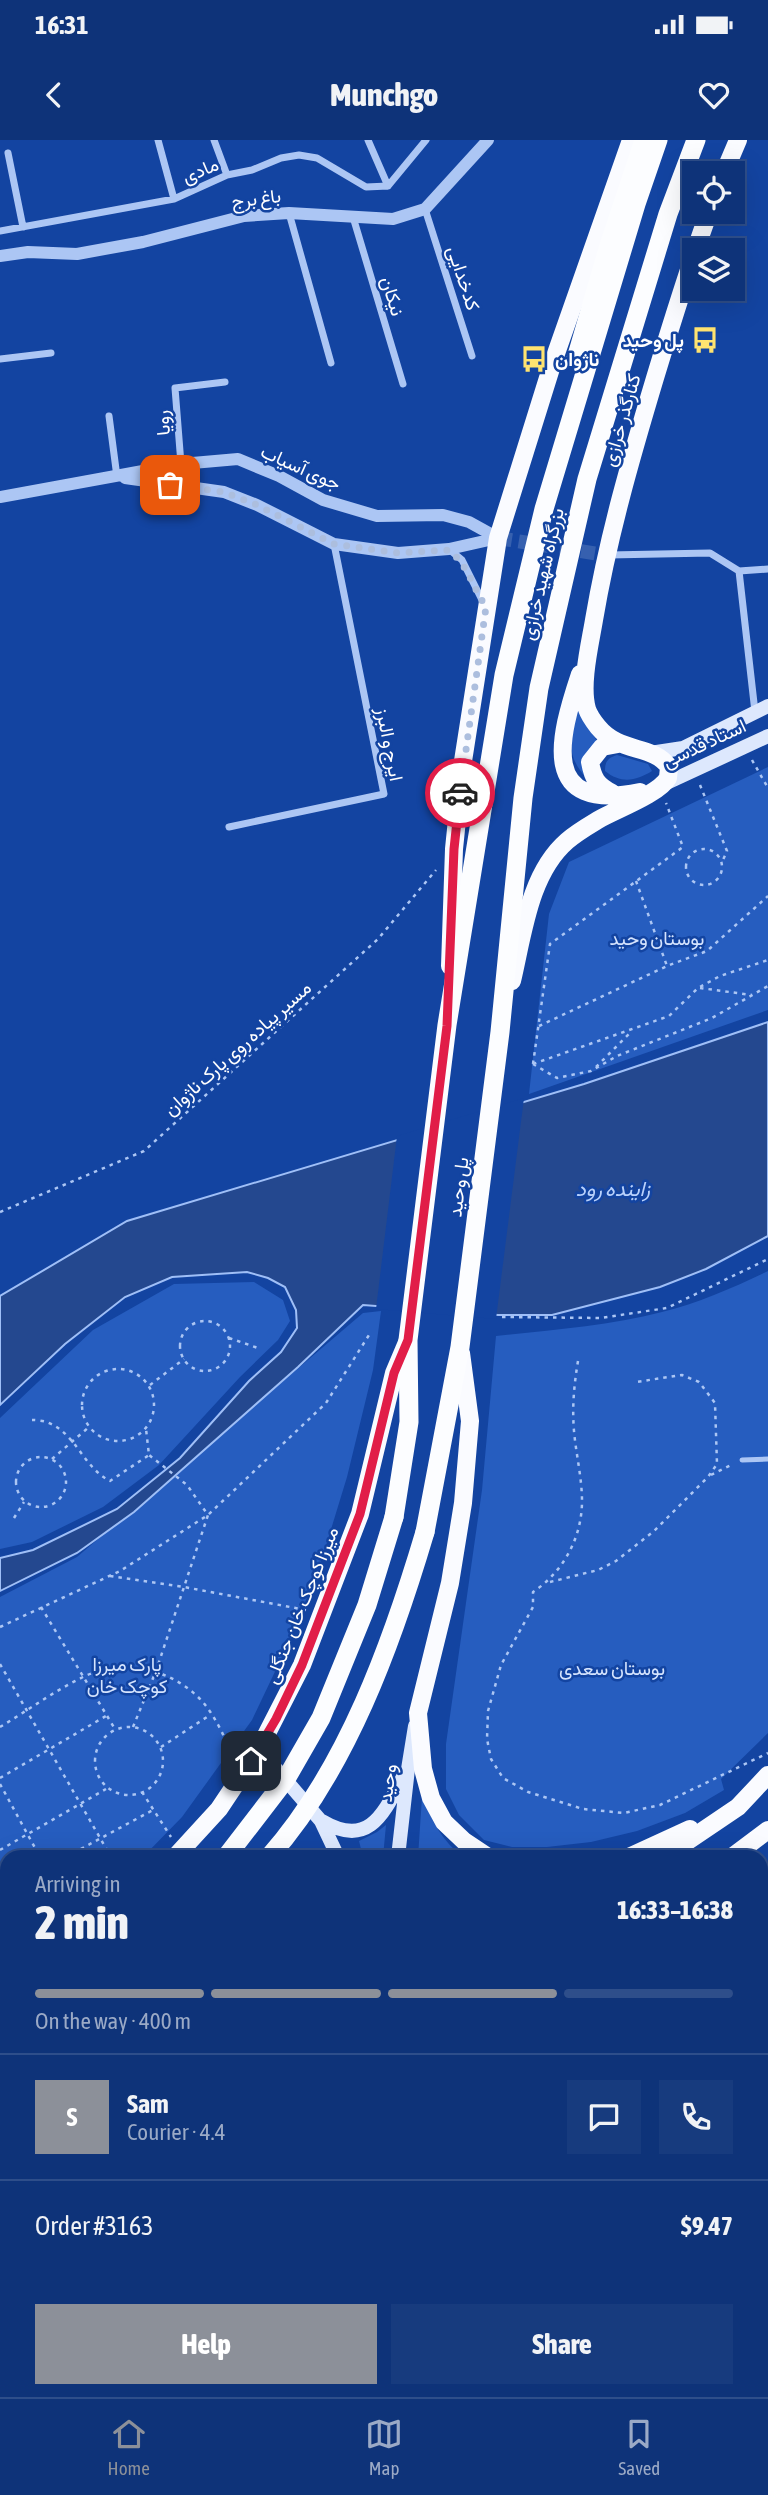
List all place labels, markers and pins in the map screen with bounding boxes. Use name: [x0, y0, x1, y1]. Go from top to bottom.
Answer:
bus stop icon: پل وحید: [690, 325, 720, 355]
place label: پل وحید: [623, 329, 684, 354]
bus stop icon: ناژوان: [519, 344, 549, 374]
place label: ناژوان: [555, 348, 599, 372]
pin: [140, 455, 200, 515]
pin: [221, 1731, 281, 1791]

